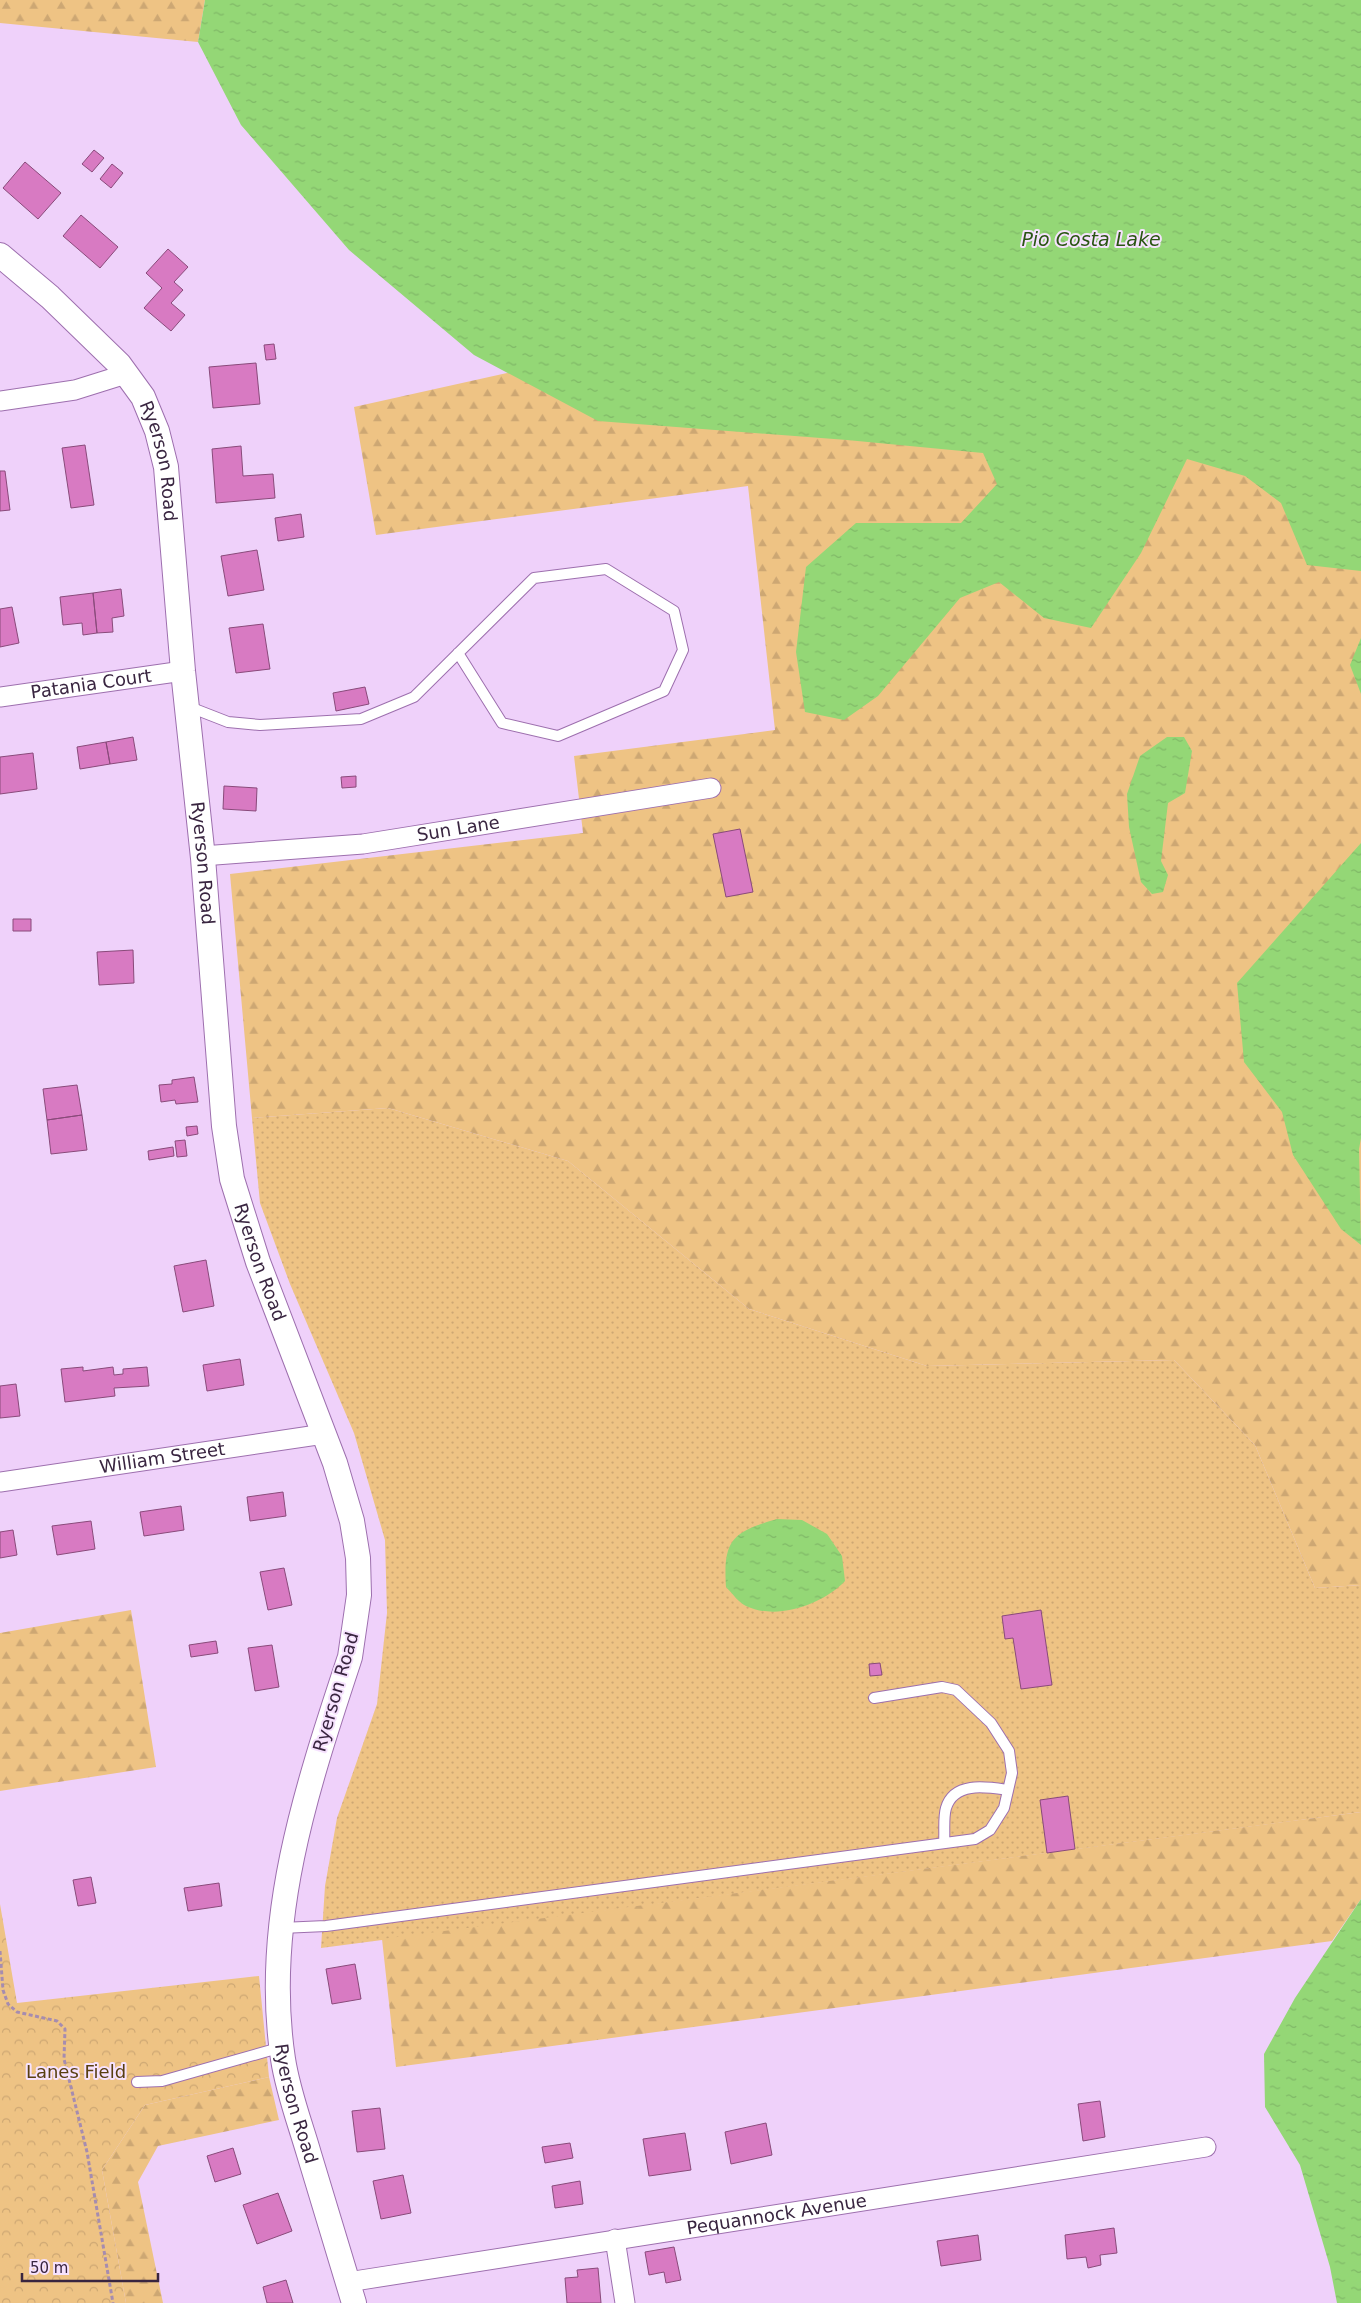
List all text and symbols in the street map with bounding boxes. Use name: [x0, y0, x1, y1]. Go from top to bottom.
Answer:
water label: Pio Costa Lake: [1021, 228, 1161, 250]
street label: Ryerson Road: [136, 397, 181, 522]
street label: Patania Court: [29, 665, 153, 703]
street label: Ryerson Road: [187, 801, 219, 925]
street label: Sun Lane: [415, 811, 501, 845]
street label: Ryerson Road: [230, 1200, 291, 1324]
street label: William Street: [98, 1438, 226, 1477]
street label: Ryerson Road: [308, 1630, 363, 1754]
street label: Ryerson Road: [271, 2042, 322, 2166]
park label: Lanes Field: [26, 2061, 126, 2082]
street label: Pequannock Avenue: [685, 2190, 868, 2239]
scale bar: [22, 2250, 159, 2282]
text: 50 m: [30, 2259, 68, 2277]

